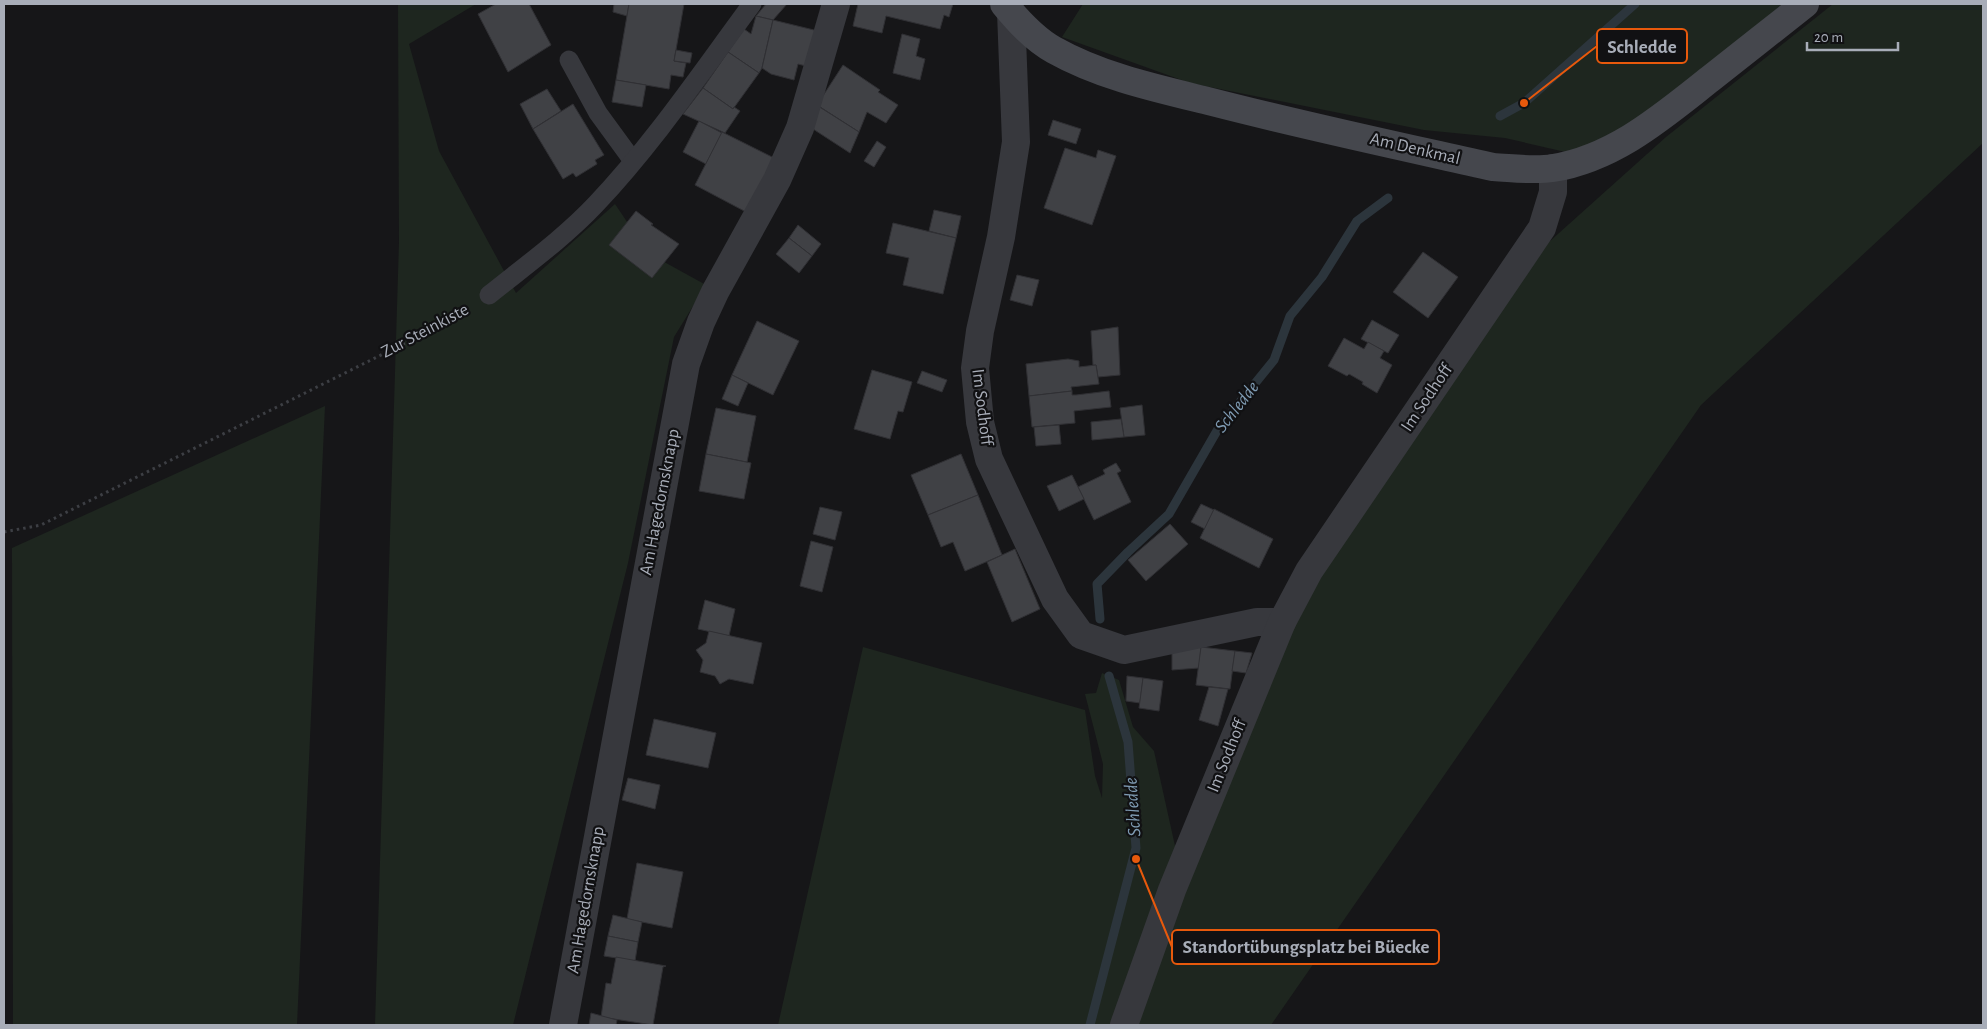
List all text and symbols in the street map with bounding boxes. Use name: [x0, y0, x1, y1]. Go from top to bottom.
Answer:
scale bar: [1807, 20, 1898, 52]
callout: Schledde: [1597, 29, 1687, 63]
text: 20 m: [1814, 30, 1843, 45]
text: Schledde: [1607, 38, 1677, 57]
street label: Am Denkmal: [1368, 130, 1462, 168]
street label: Zur Steinkiste: [378, 301, 472, 361]
street label: Im Sodhoff: [1398, 360, 1457, 435]
street label: Im Sodhoff: [968, 368, 996, 448]
water label: Schledde: [1211, 378, 1263, 436]
street label: Am Hagedornsknapp: [637, 427, 683, 577]
street label: Im Sodhoff: [1204, 715, 1250, 795]
water label: Schledde: [1121, 777, 1145, 837]
street label: Am Hagedornsknapp: [564, 825, 608, 975]
callout: Standortübungsplatz bei Büecke: [1172, 930, 1439, 964]
text: Standortübungsplatz bei Büecke: [1182, 938, 1430, 957]

